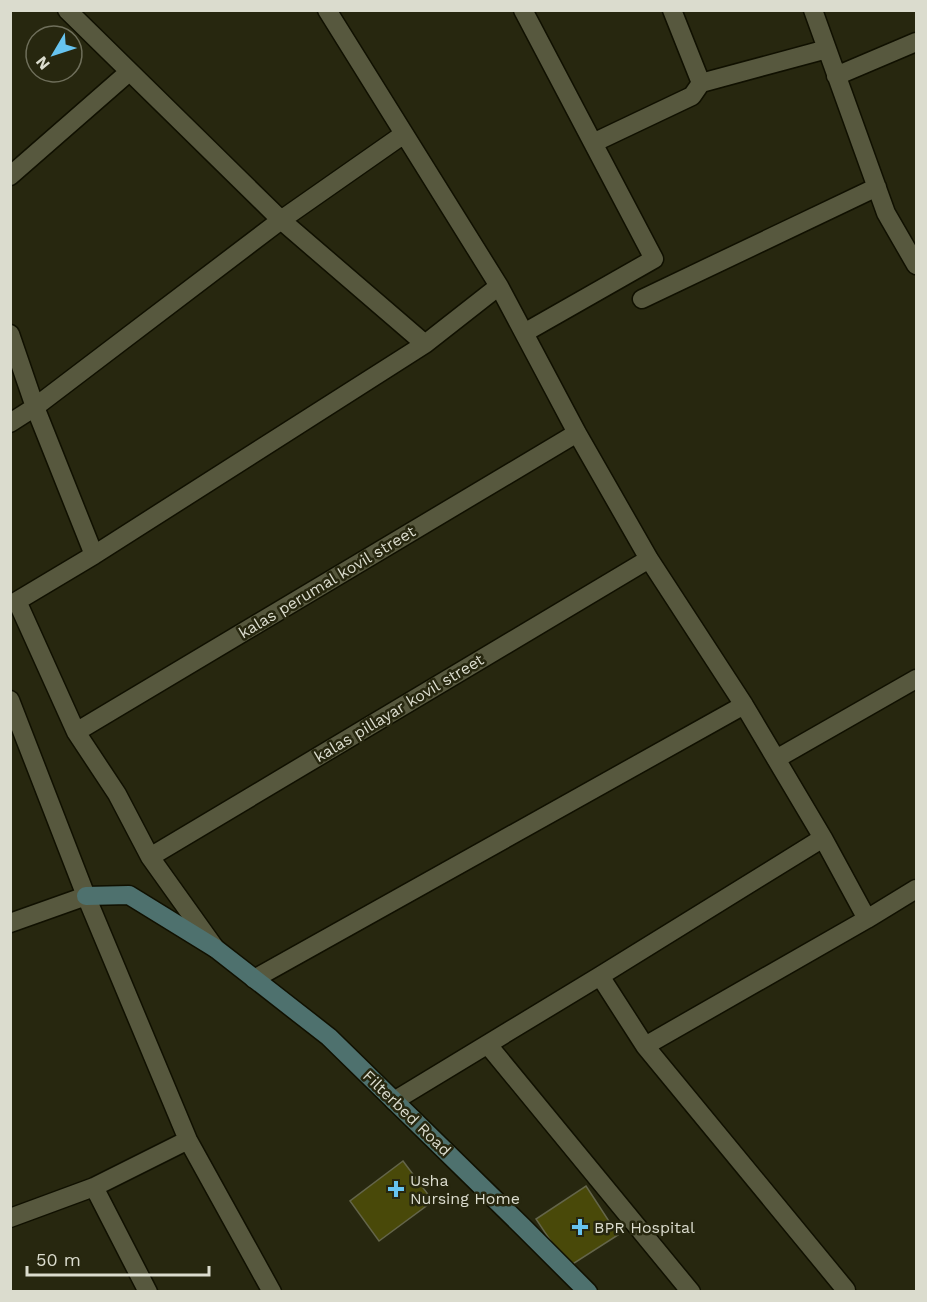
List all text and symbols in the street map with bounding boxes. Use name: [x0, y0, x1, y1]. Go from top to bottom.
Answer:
north arrow: [24, 24, 84, 84]
text: N: [32, 53, 54, 74]
street label: kalas perumal kovil street: [235, 522, 419, 642]
street label: kalas pillayar kovil street: [311, 650, 487, 766]
street label: Filterbed Road: [359, 1066, 455, 1160]
place label: Usha Nursing Home: [410, 1171, 520, 1208]
marker: Usha Nursing Home: [387, 1180, 405, 1198]
marker: BPR Hospital: [571, 1218, 589, 1236]
place label: BPR Hospital: [594, 1218, 695, 1237]
scale bar: [27, 1239, 208, 1277]
text: 50 m: [36, 1249, 81, 1270]

